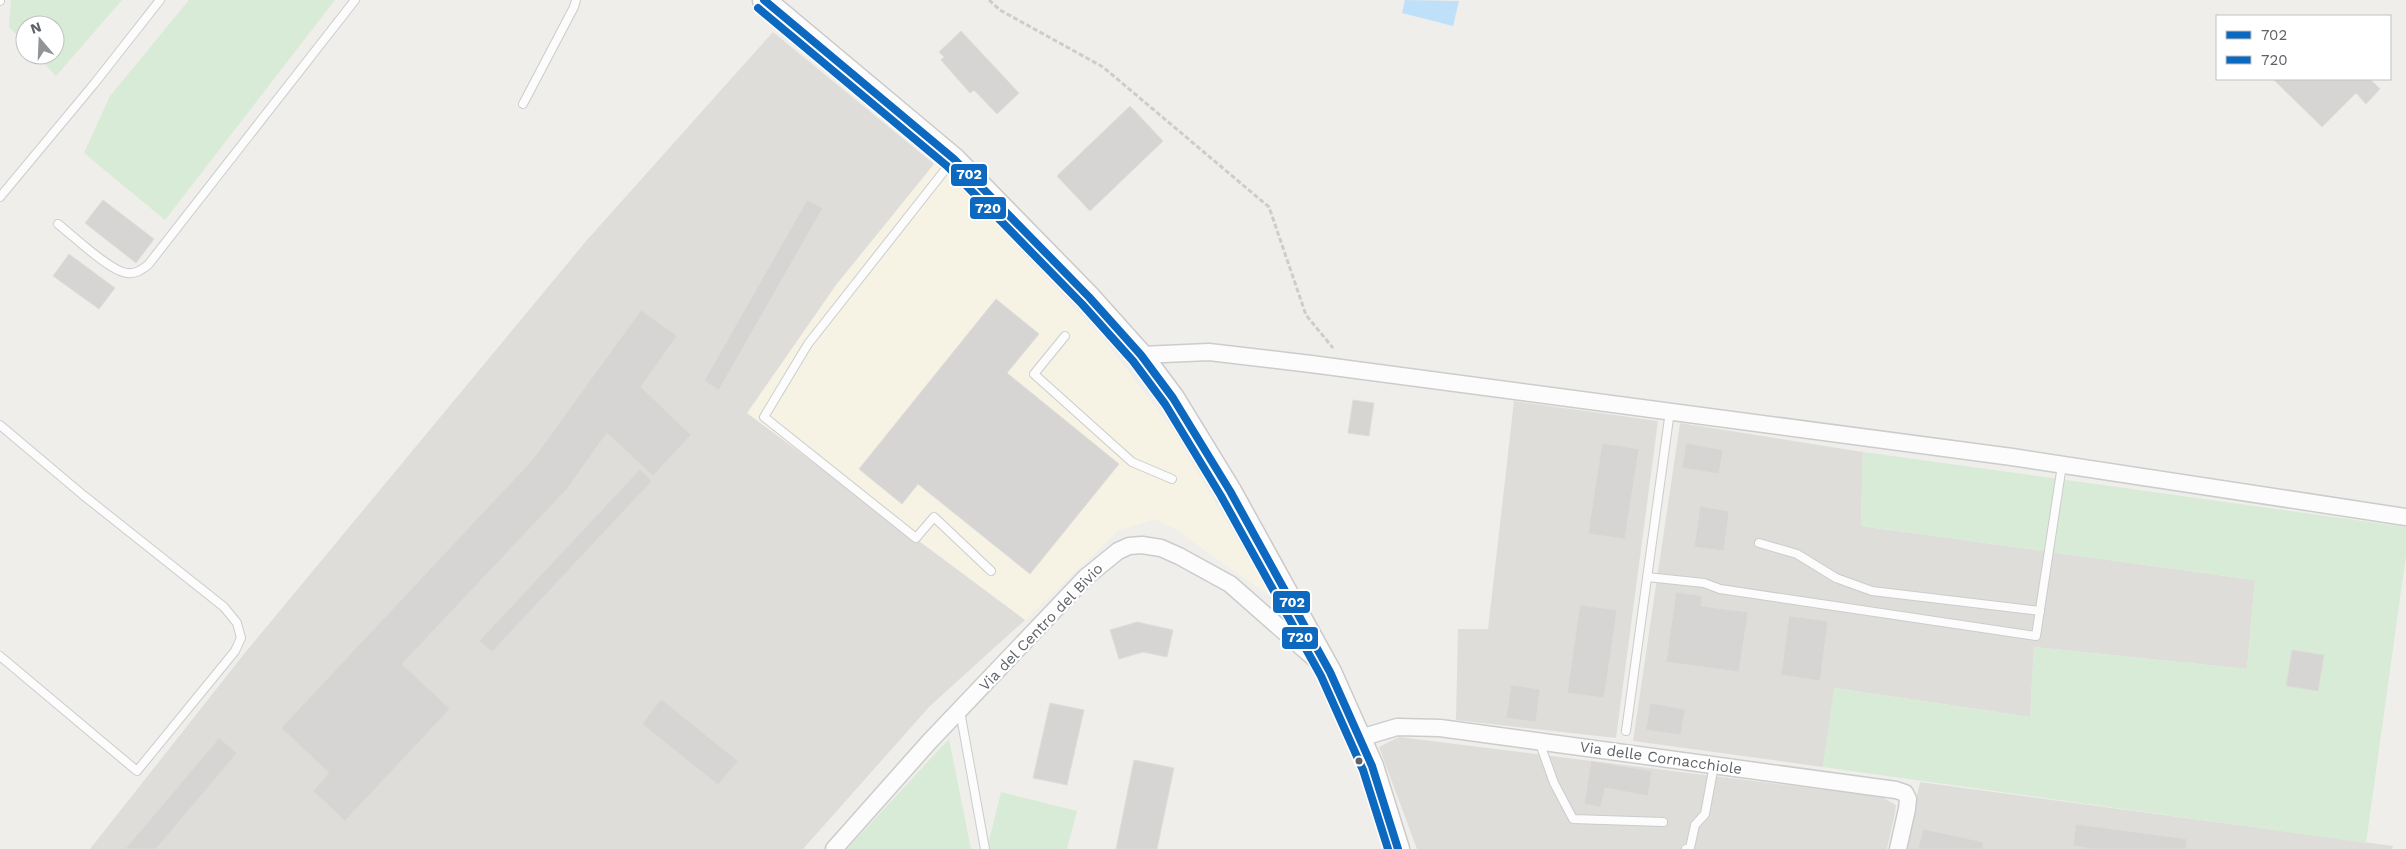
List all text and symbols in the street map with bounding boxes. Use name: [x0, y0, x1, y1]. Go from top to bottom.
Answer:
north arrow: [15, 15, 65, 65]
legend: [2216, 15, 2391, 80]
text: N: [28, 18, 43, 37]
text: 702: [2261, 26, 2287, 44]
text: 720: [2261, 51, 2288, 69]
line badge: 702: [950, 163, 988, 187]
text: 702: [956, 166, 982, 182]
line badge: 720: [969, 196, 1007, 220]
text: 720: [975, 200, 1001, 216]
street label: Via del Centro del Bivio: [975, 559, 1107, 695]
line badge: 702: [1272, 590, 1311, 614]
text: 702: [1279, 594, 1305, 610]
line badge: 720: [1281, 626, 1319, 650]
text: 720: [1287, 629, 1313, 645]
street label: Via delle Cornacchiole: [1579, 738, 1743, 778]
unlabelled marker: [1354, 756, 1364, 766]

